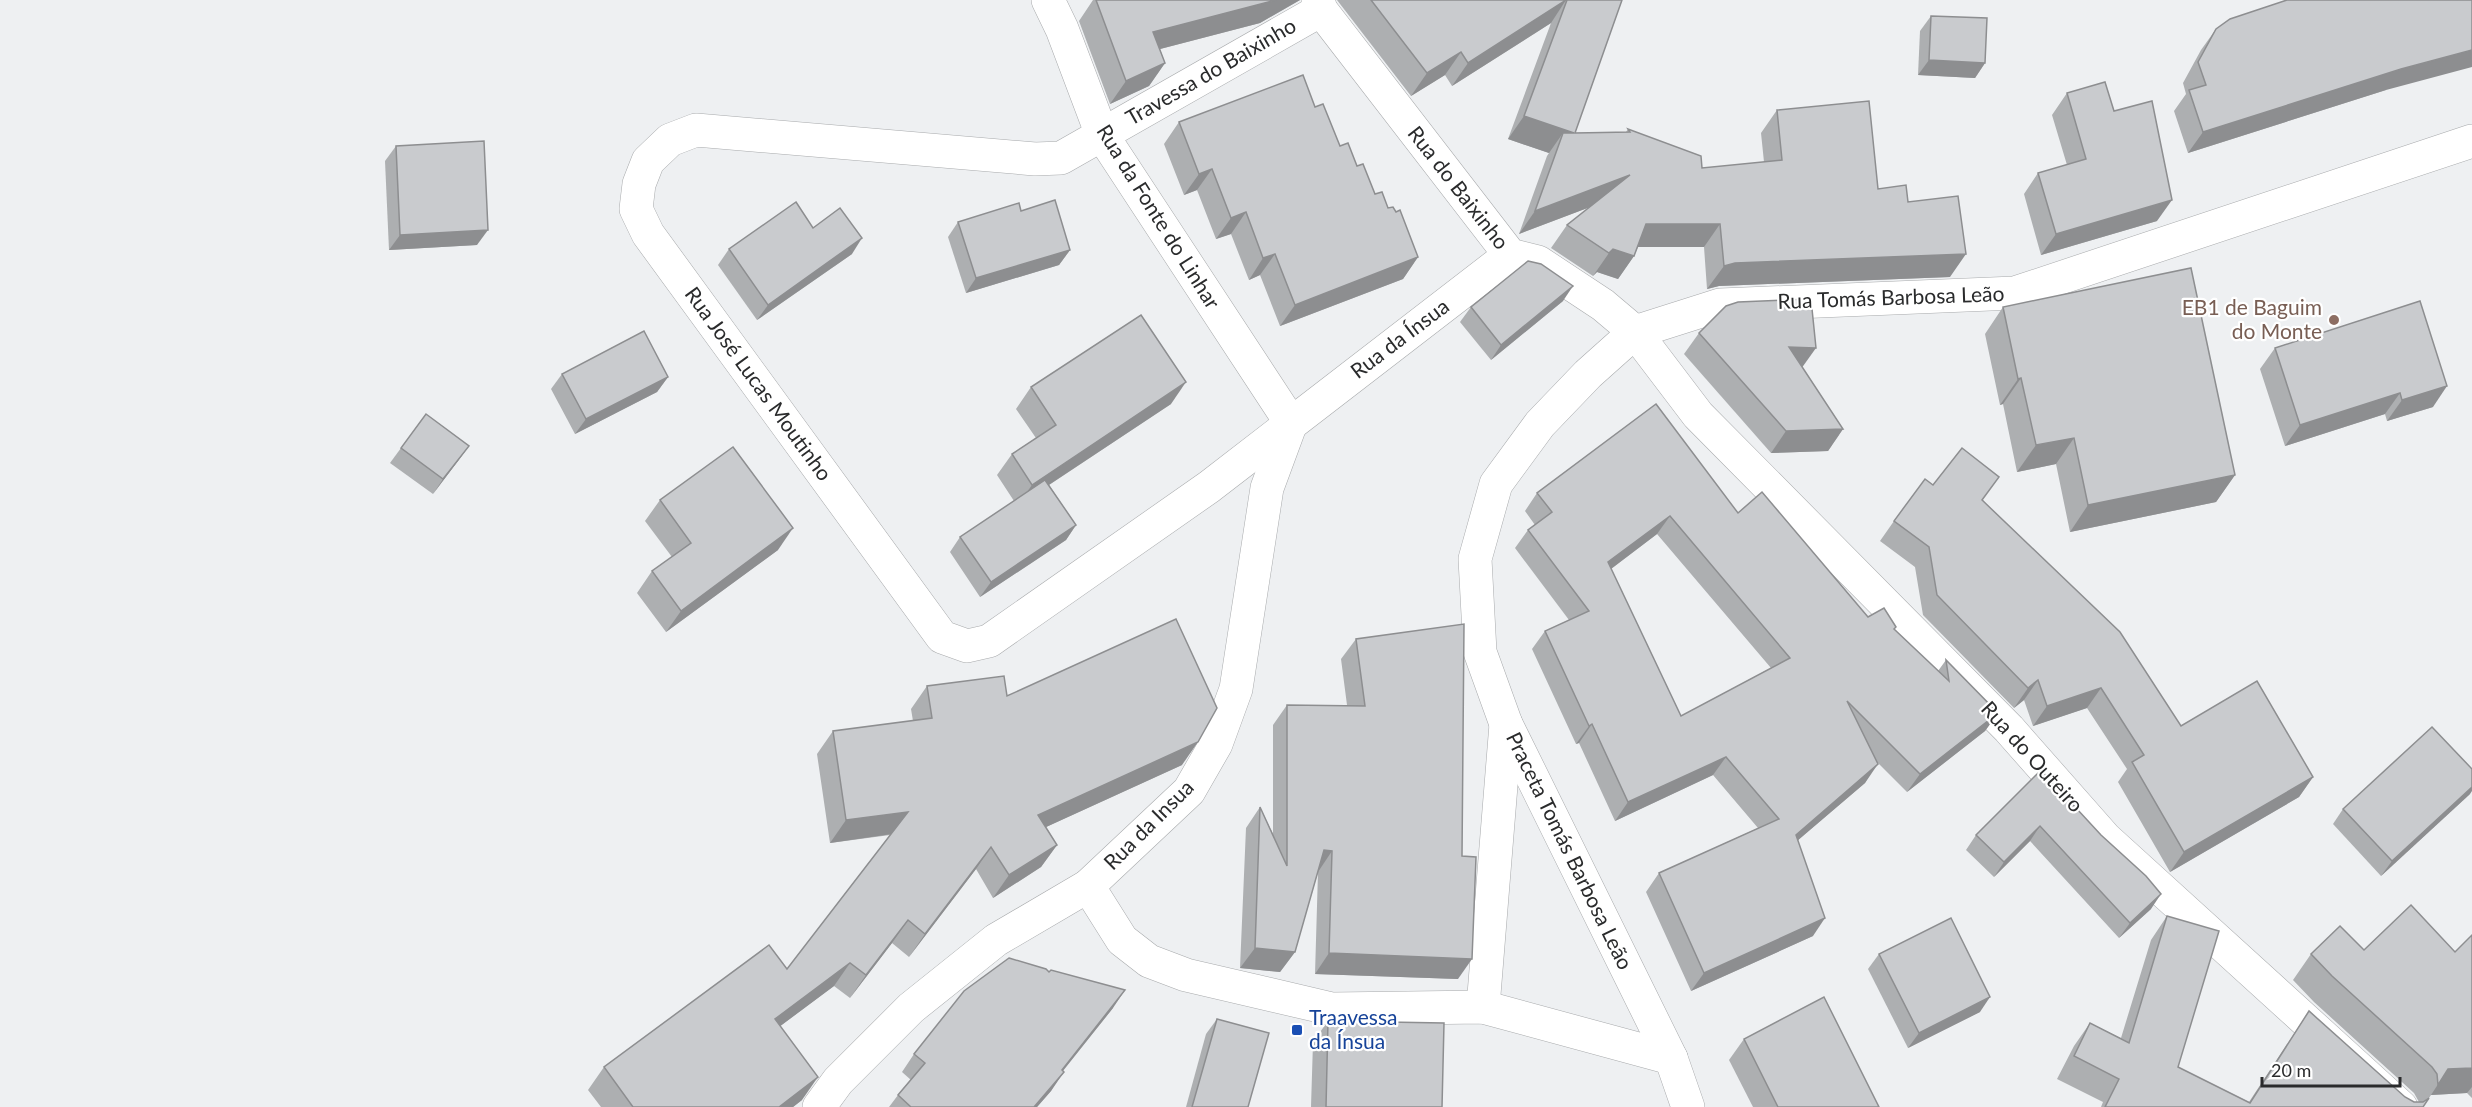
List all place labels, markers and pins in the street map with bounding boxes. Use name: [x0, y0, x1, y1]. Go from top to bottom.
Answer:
place label: EB1 de Baguim do Monte: [2182, 294, 2322, 343]
marker: EB1 de Baguim do Monte: [2327, 313, 2341, 327]
place label: Traavessa da Ínsua: [1309, 1004, 1397, 1053]
marker: Traavessa da Ínsua: [1290, 1023, 1304, 1037]

